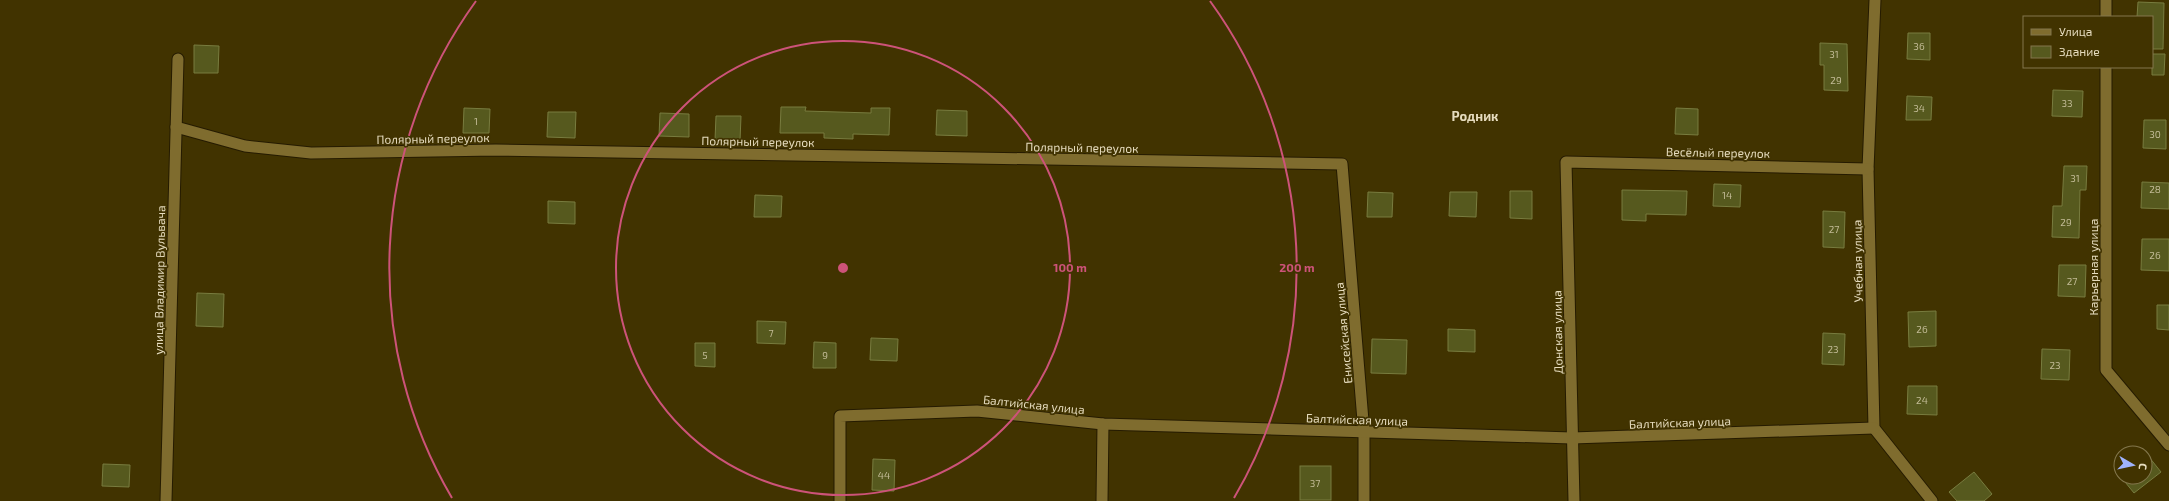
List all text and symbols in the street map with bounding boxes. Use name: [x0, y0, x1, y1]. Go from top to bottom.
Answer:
legend: [2023, 16, 2153, 68]
text: Улица: [2059, 24, 2092, 38]
house number: 36: [1913, 40, 1925, 52]
text: Здание: [2059, 44, 2100, 58]
house number: 31: [1829, 48, 1839, 60]
house number: 29: [1830, 74, 1842, 86]
house number: 33: [2061, 97, 2073, 109]
house number: 34: [1913, 102, 1925, 114]
district label: Родник: [1452, 108, 1499, 124]
house number: 1: [474, 115, 478, 127]
house number: 30: [2149, 128, 2161, 140]
street label: Полярный переулок: [376, 130, 490, 147]
street label: Полярный переулок: [701, 133, 815, 150]
street label: Полярный переулок: [1025, 139, 1139, 156]
street label: Весёлый переулок: [1666, 144, 1771, 161]
house number: 31: [2070, 172, 2080, 184]
house number: 28: [2149, 183, 2161, 195]
house number: 14: [1722, 189, 1732, 201]
street label: улица Владимир Вульвача: [151, 205, 168, 355]
house number: 29: [2060, 216, 2072, 228]
street label: Карьерная улица: [2086, 219, 2101, 315]
street label: Учебная улица: [1849, 220, 1866, 302]
house number: 27: [1829, 223, 1839, 235]
house number: 26: [2149, 249, 2161, 261]
text: 100 m: [1053, 260, 1087, 274]
text: 200 m: [1279, 260, 1315, 274]
centre of rings: [836, 261, 850, 275]
house number: 27: [2067, 275, 2077, 287]
street label: Енисейская улица: [1332, 282, 1355, 384]
street label: Донская улица: [1549, 290, 1566, 374]
house number: 26: [1916, 323, 1928, 335]
house number: 7: [768, 327, 774, 339]
house number: 23: [1827, 343, 1839, 355]
house number: 5: [702, 349, 708, 361]
house number: 9: [822, 349, 828, 361]
house number: 23: [2049, 359, 2061, 371]
street label: Балтийская улица: [982, 392, 1086, 417]
house number: 24: [1916, 394, 1928, 406]
street label: Балтийская улица: [1306, 410, 1408, 429]
street label: Балтийская улица: [1629, 413, 1731, 432]
north arrow: [2113, 445, 2153, 485]
text: С: [2136, 462, 2150, 471]
house number: 44: [878, 469, 890, 481]
house number: 37: [1310, 477, 1320, 489]

